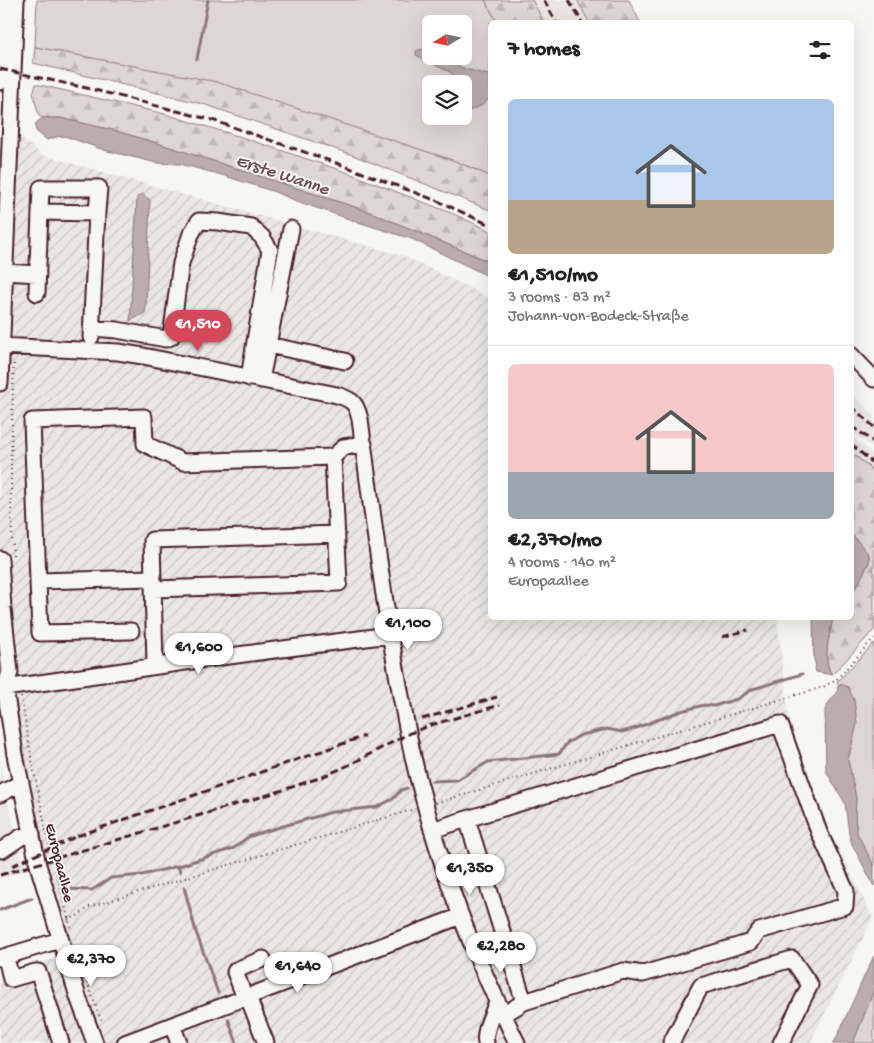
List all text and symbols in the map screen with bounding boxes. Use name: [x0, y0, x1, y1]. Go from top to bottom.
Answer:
north arrow: [422, 15, 472, 65]
map controls: [422, 15, 472, 125]
icon: filters: [806, 36, 834, 64]
text: 7 homes: [508, 38, 580, 63]
button: layers: [422, 75, 472, 125]
icon: home: [626, 131, 716, 221]
water label: Erste Wanne: [233, 151, 332, 201]
text: €1,510/mo: [508, 264, 598, 289]
text: 3 rooms · 83 m²: [508, 289, 611, 308]
text: Johann-von-Bodeck-Straße: [508, 308, 689, 327]
pin: €1,510: [157, 310, 239, 352]
text: €1,510: [176, 316, 220, 335]
icon: home: [626, 397, 716, 487]
text: €2,370/mo: [508, 529, 602, 554]
text: 4 rooms · 140 m²: [508, 554, 616, 573]
text: Europaallee: [508, 573, 589, 592]
pin: €1,100: [367, 608, 449, 651]
text: €1,100: [385, 615, 431, 634]
pin: €1,600: [158, 632, 240, 675]
text: €1,600: [175, 639, 223, 658]
street label: Europaallee: [39, 822, 77, 905]
pin: €1,350: [429, 854, 511, 896]
text: €1,350: [447, 860, 493, 879]
pin: €2,280: [460, 932, 542, 974]
text: €2,280: [477, 938, 525, 957]
pin: €2,370: [50, 944, 132, 987]
text: €2,370: [67, 951, 115, 970]
pin: €1,640: [257, 952, 339, 994]
text: €1,640: [275, 958, 321, 977]

